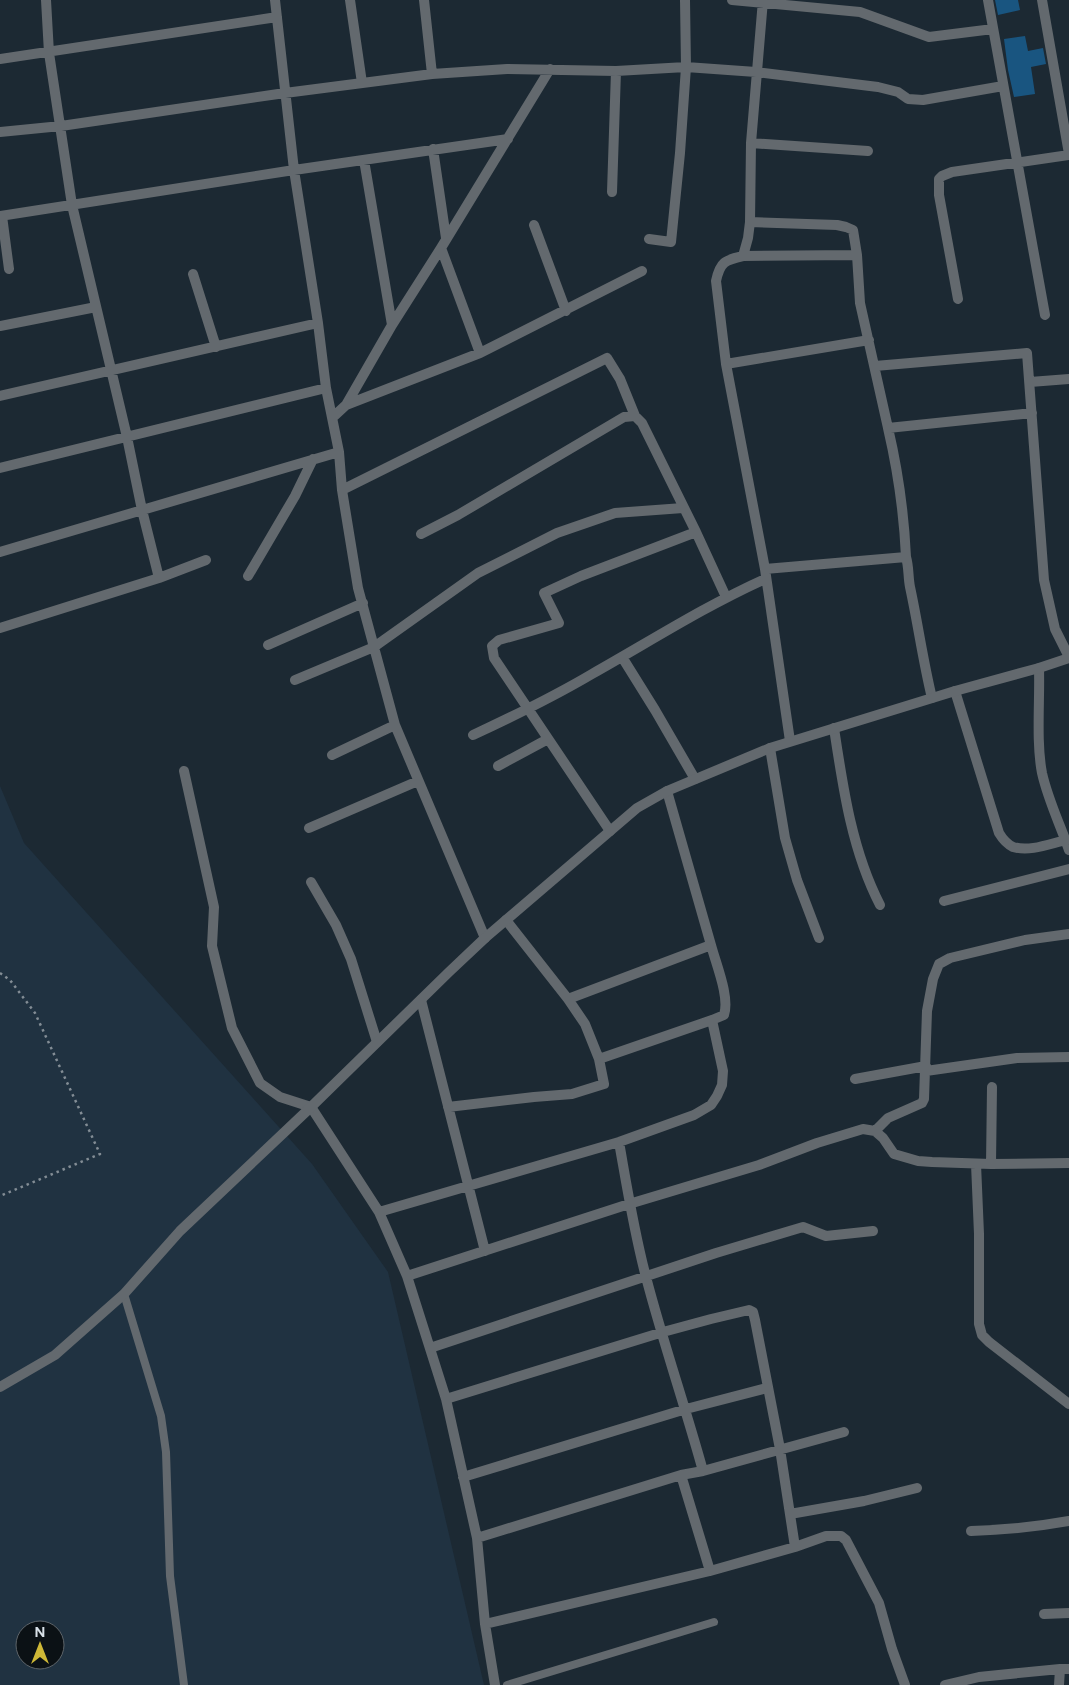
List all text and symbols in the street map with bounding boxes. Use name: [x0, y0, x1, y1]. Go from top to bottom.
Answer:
north arrow: [15, 1620, 65, 1670]
text: N: [35, 1624, 45, 1641]

